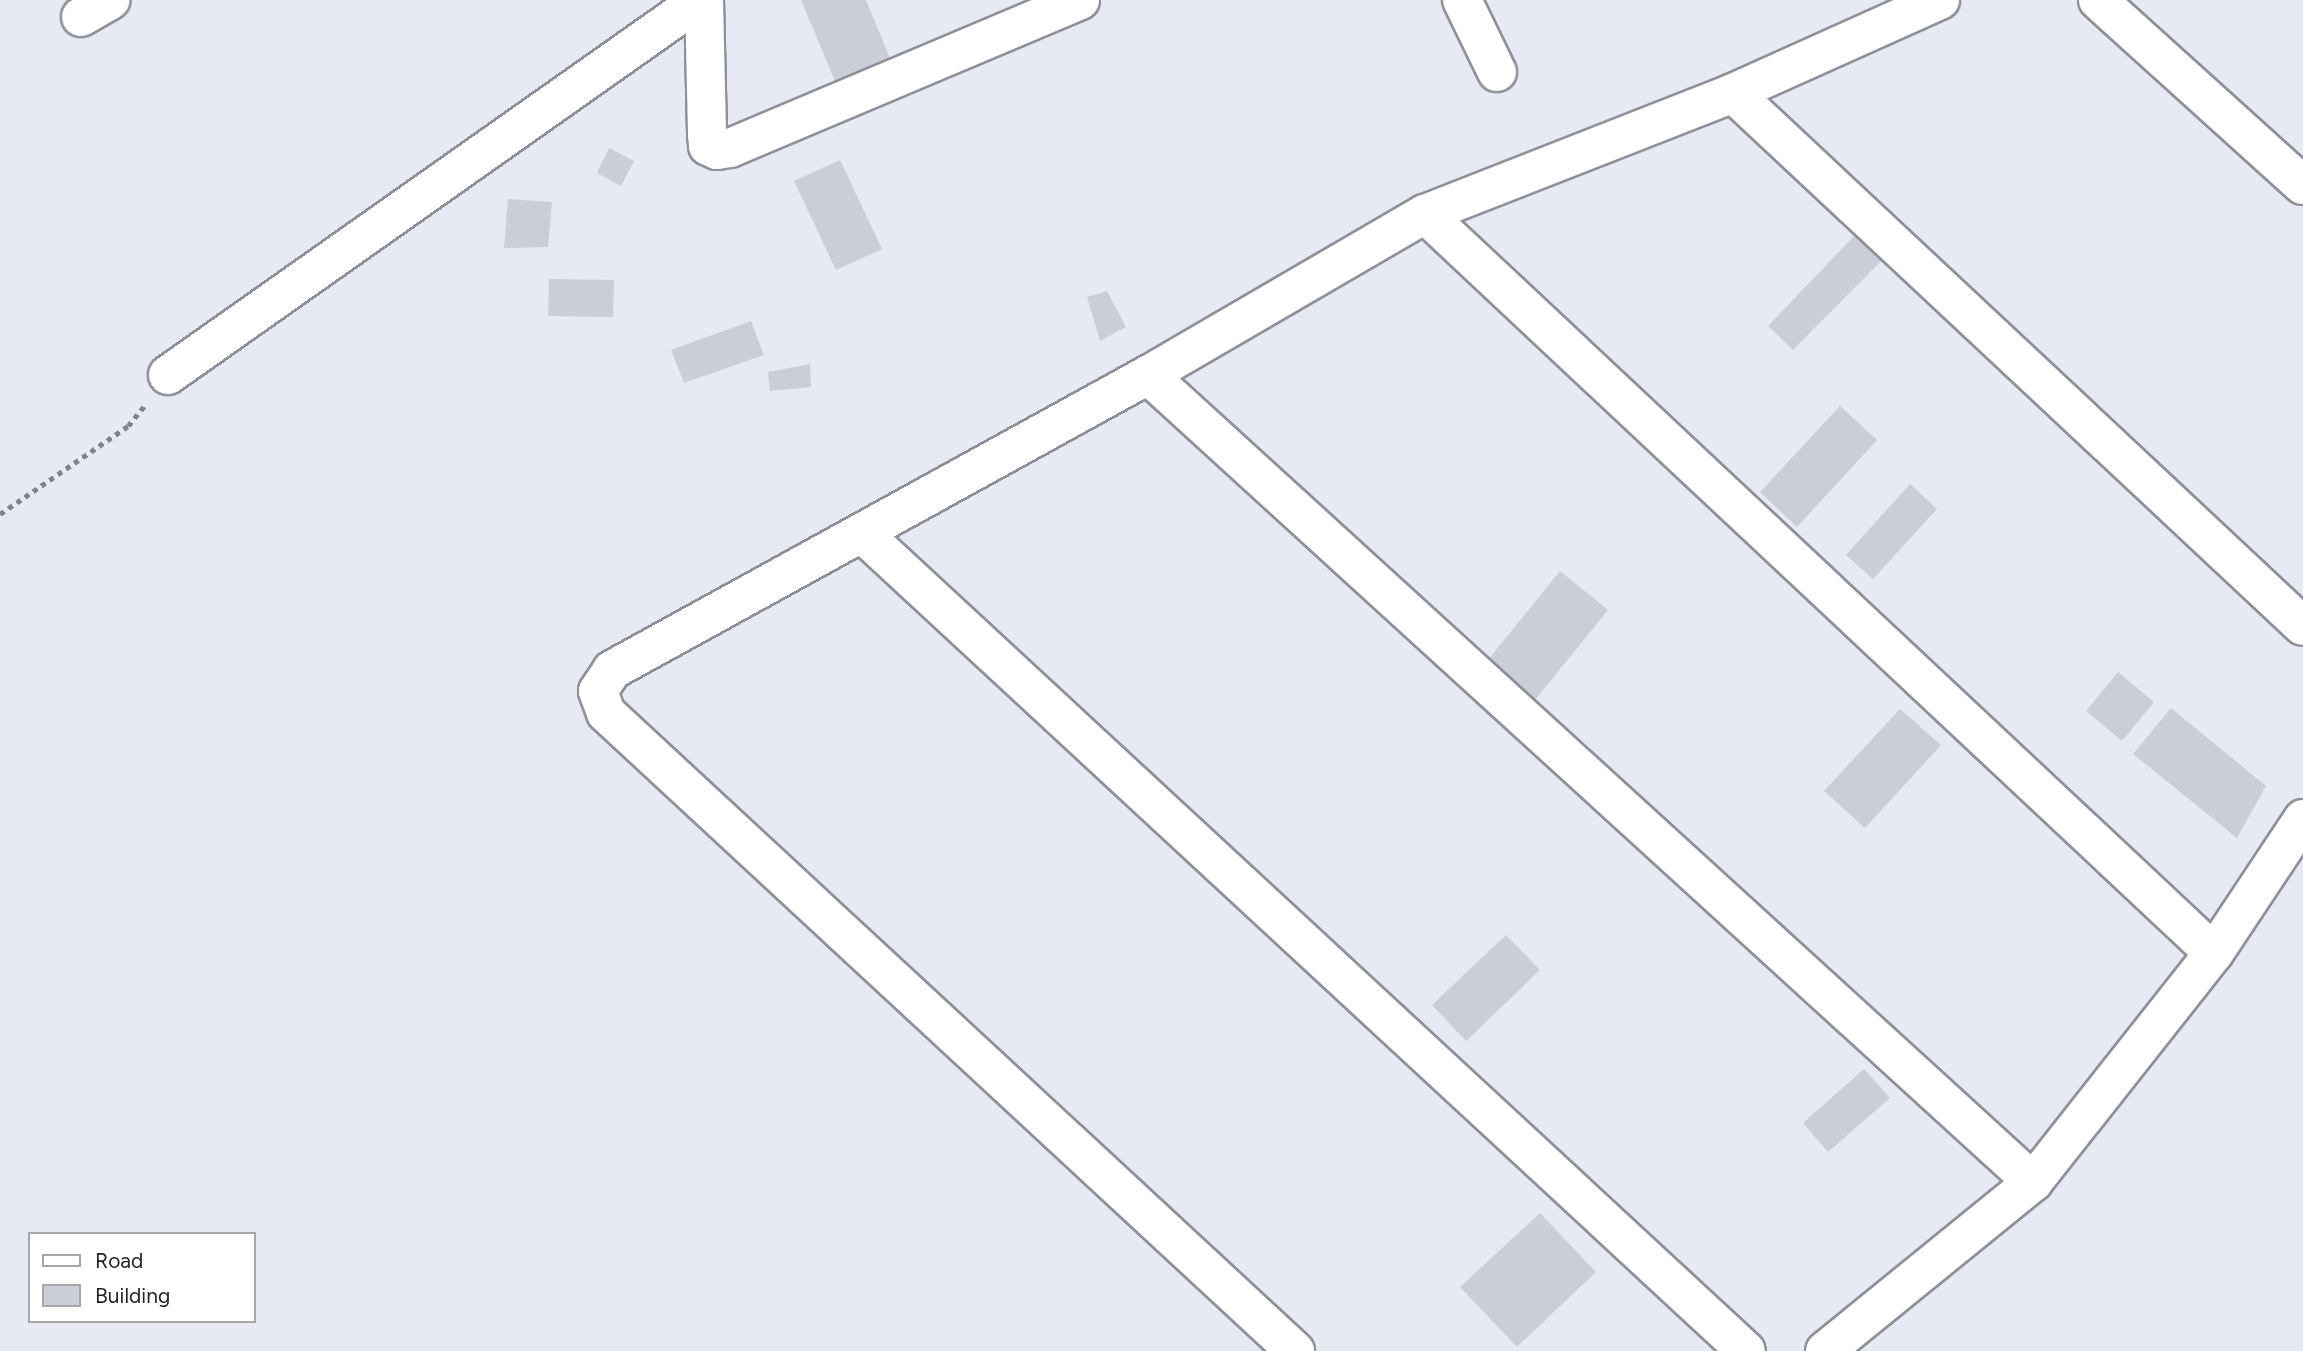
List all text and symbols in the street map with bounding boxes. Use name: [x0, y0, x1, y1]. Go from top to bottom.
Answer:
legend: [28, 1232, 256, 1323]
text: Road: [95, 1248, 143, 1273]
text: Building: [95, 1283, 170, 1308]

